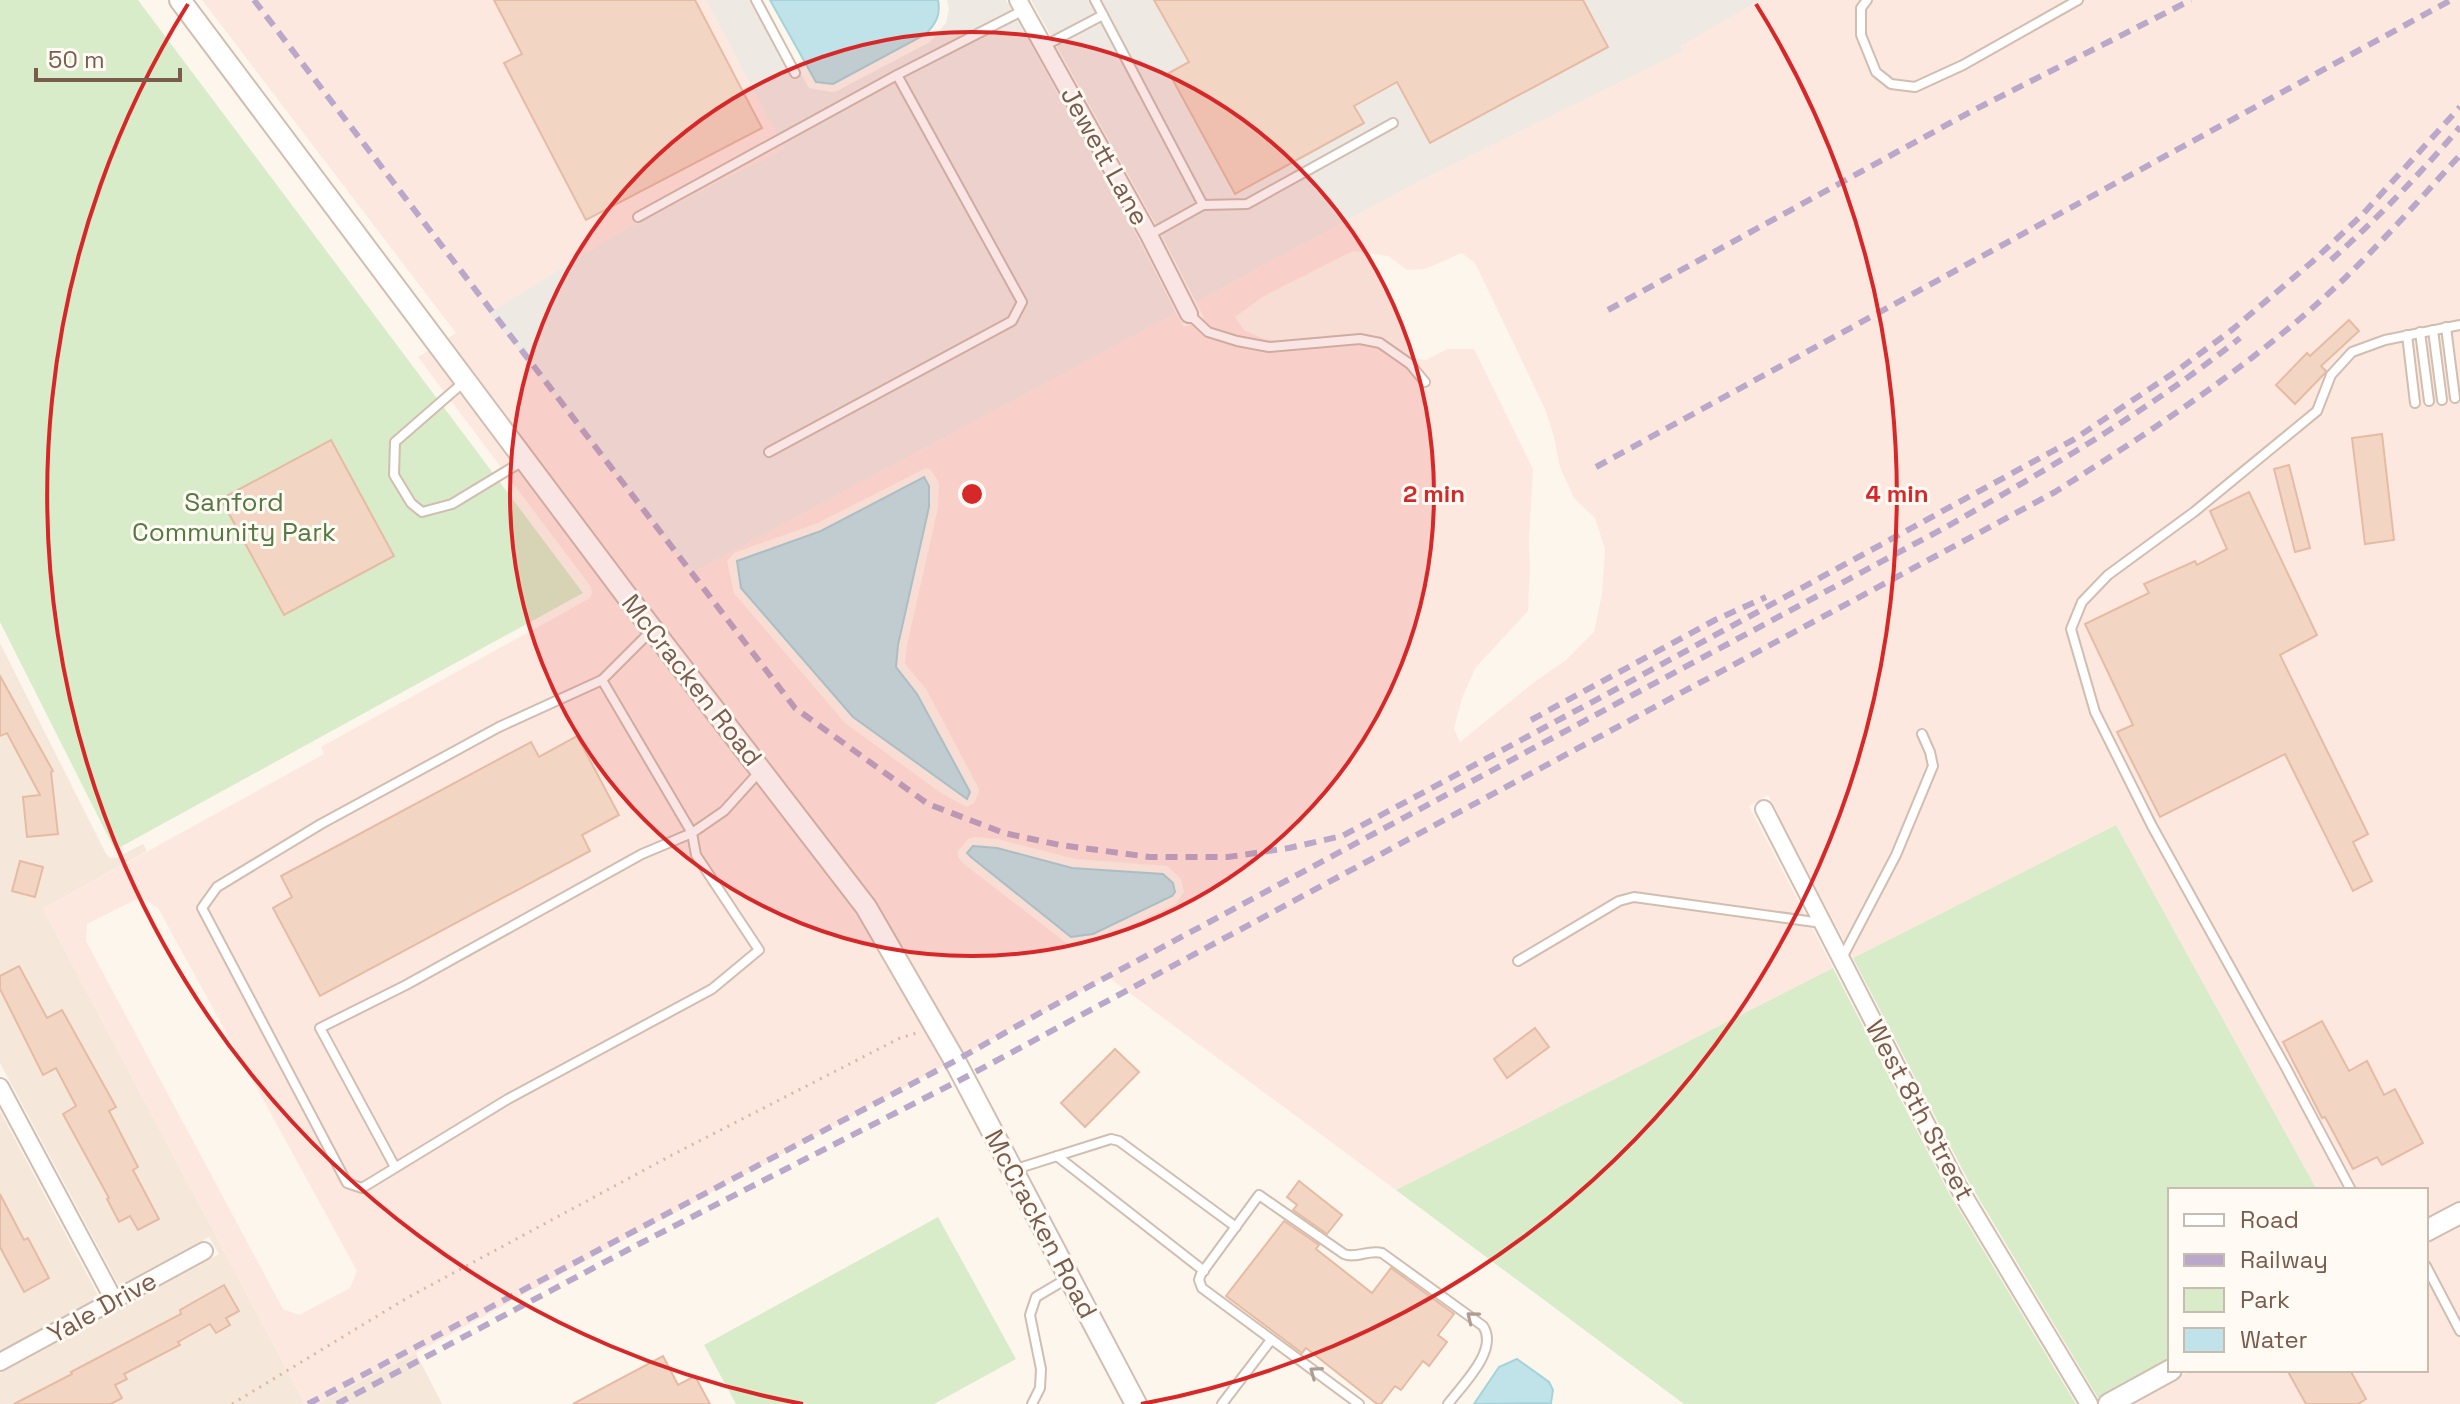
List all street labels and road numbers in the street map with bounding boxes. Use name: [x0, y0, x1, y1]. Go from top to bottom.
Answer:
street label: Jewett Lane: [1053, 81, 1157, 231]
street label: McCracken Road: [614, 587, 770, 773]
street label: West 8th Street: [1858, 1014, 1982, 1206]
street label: McCracken Road: [977, 1124, 1105, 1324]
street label: Yale Drive: [42, 1263, 162, 1351]

